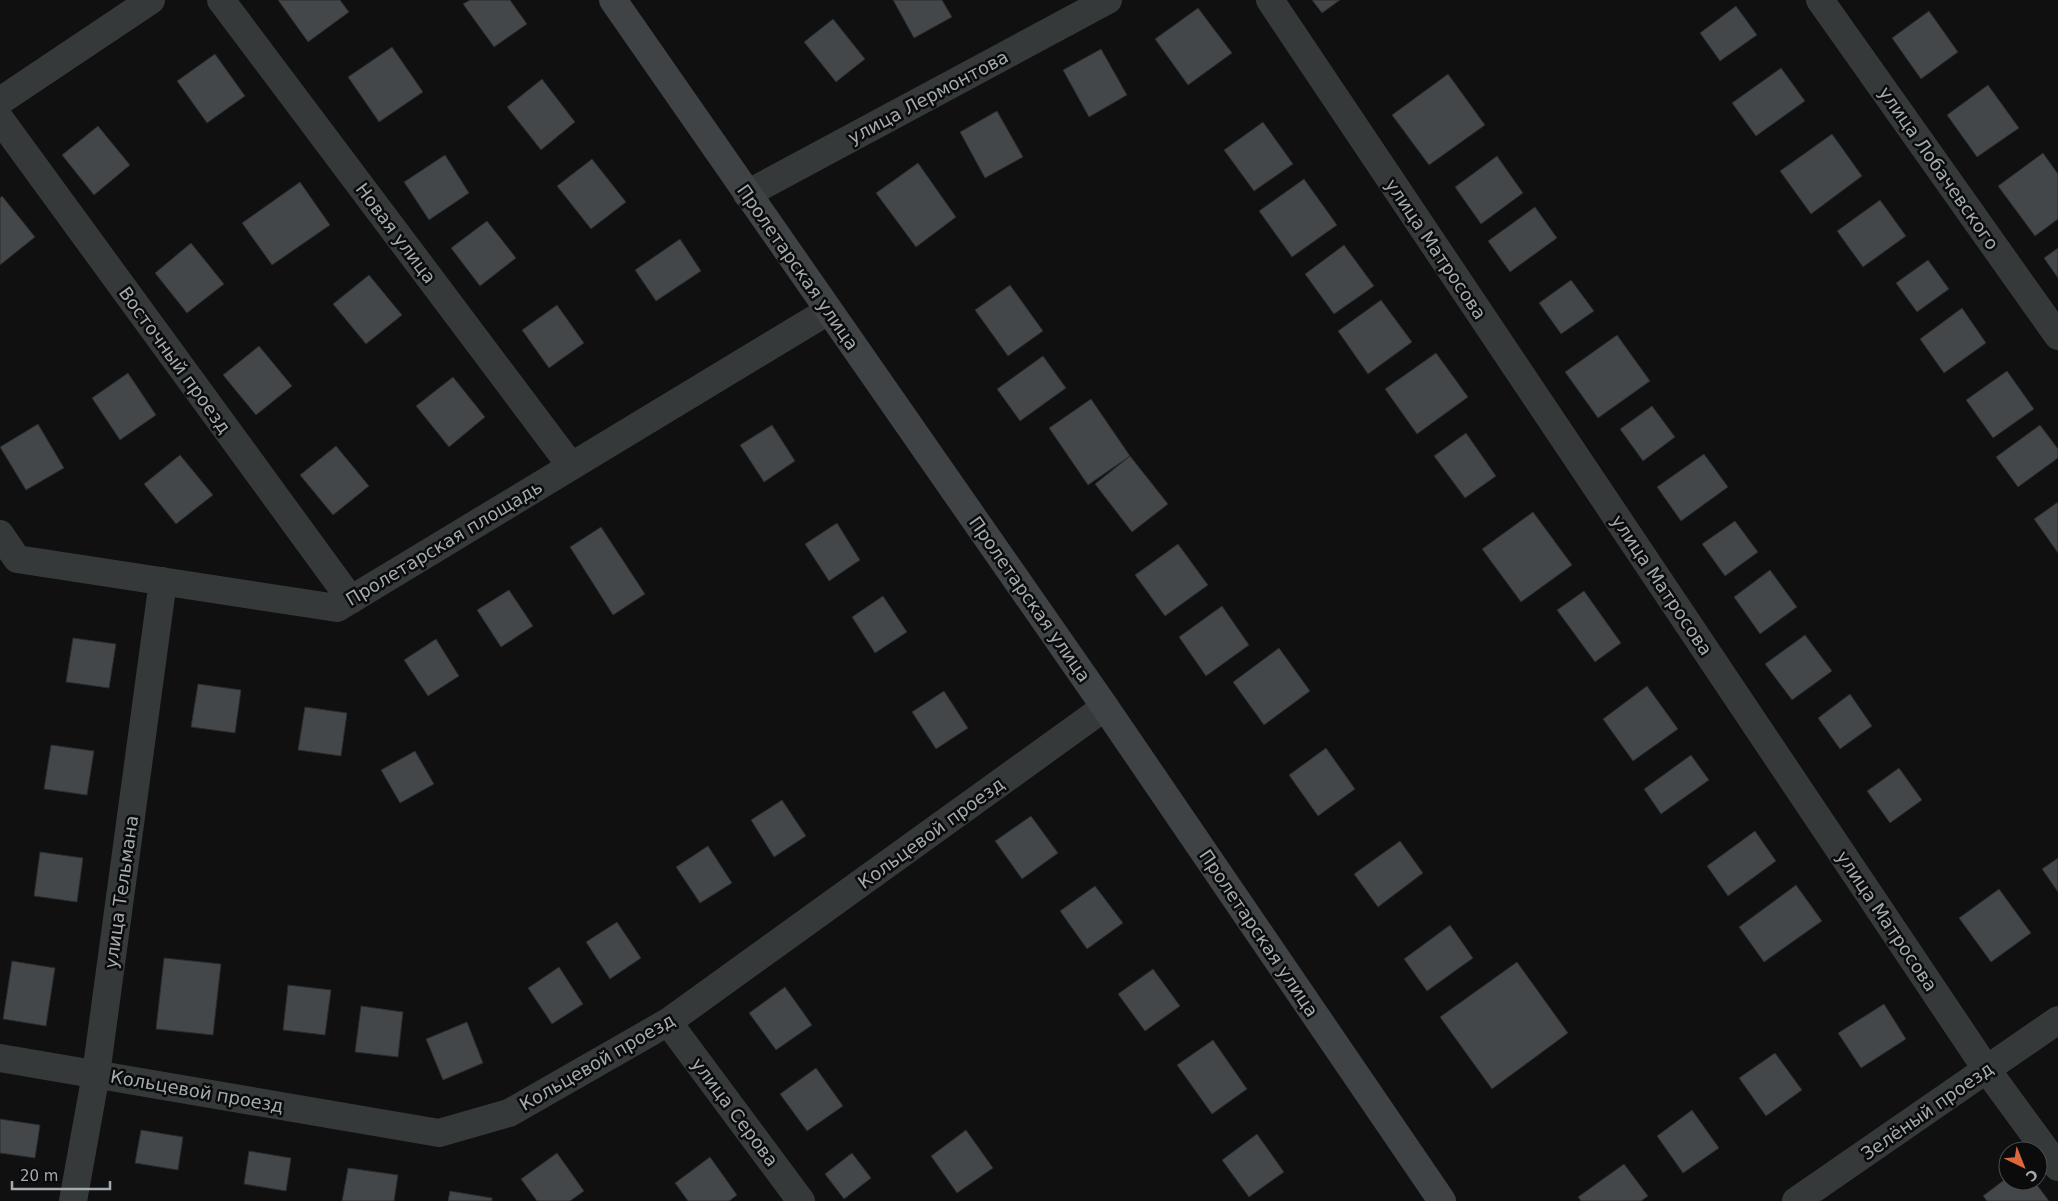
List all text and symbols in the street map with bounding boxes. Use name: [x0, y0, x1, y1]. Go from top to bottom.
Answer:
street label: улица Лермонтова: [844, 46, 1012, 148]
street label: улица Лобачевского: [1875, 82, 2003, 254]
street label: улица Матросова: [1381, 175, 1491, 323]
street label: Новая улица: [352, 179, 440, 287]
street label: Пролетарская улица: [733, 180, 863, 354]
street label: Восточный проезд: [115, 283, 235, 437]
street label: Пролетарская площадь: [342, 476, 546, 610]
street label: улица Матросова: [1607, 511, 1717, 659]
street label: Пролетарская улица: [965, 512, 1095, 686]
street label: Кольцевой проезд: [854, 773, 1008, 893]
street label: улица Тельмана: [100, 814, 142, 970]
street label: Пролетарская улица: [1195, 845, 1323, 1021]
street label: улица Матросова: [1832, 847, 1942, 995]
street label: Кольцевой проезд: [516, 1009, 678, 1115]
street label: улица Серова: [687, 1054, 783, 1170]
street label: Зелёный проезд: [1857, 1058, 1997, 1164]
street label: Кольцевой проезд: [109, 1065, 285, 1117]
north arrow: [1998, 1141, 2048, 1191]
scale bar: [12, 1158, 110, 1190]
text: С: [2023, 1166, 2041, 1185]
text: 20 m: [20, 1167, 58, 1185]

